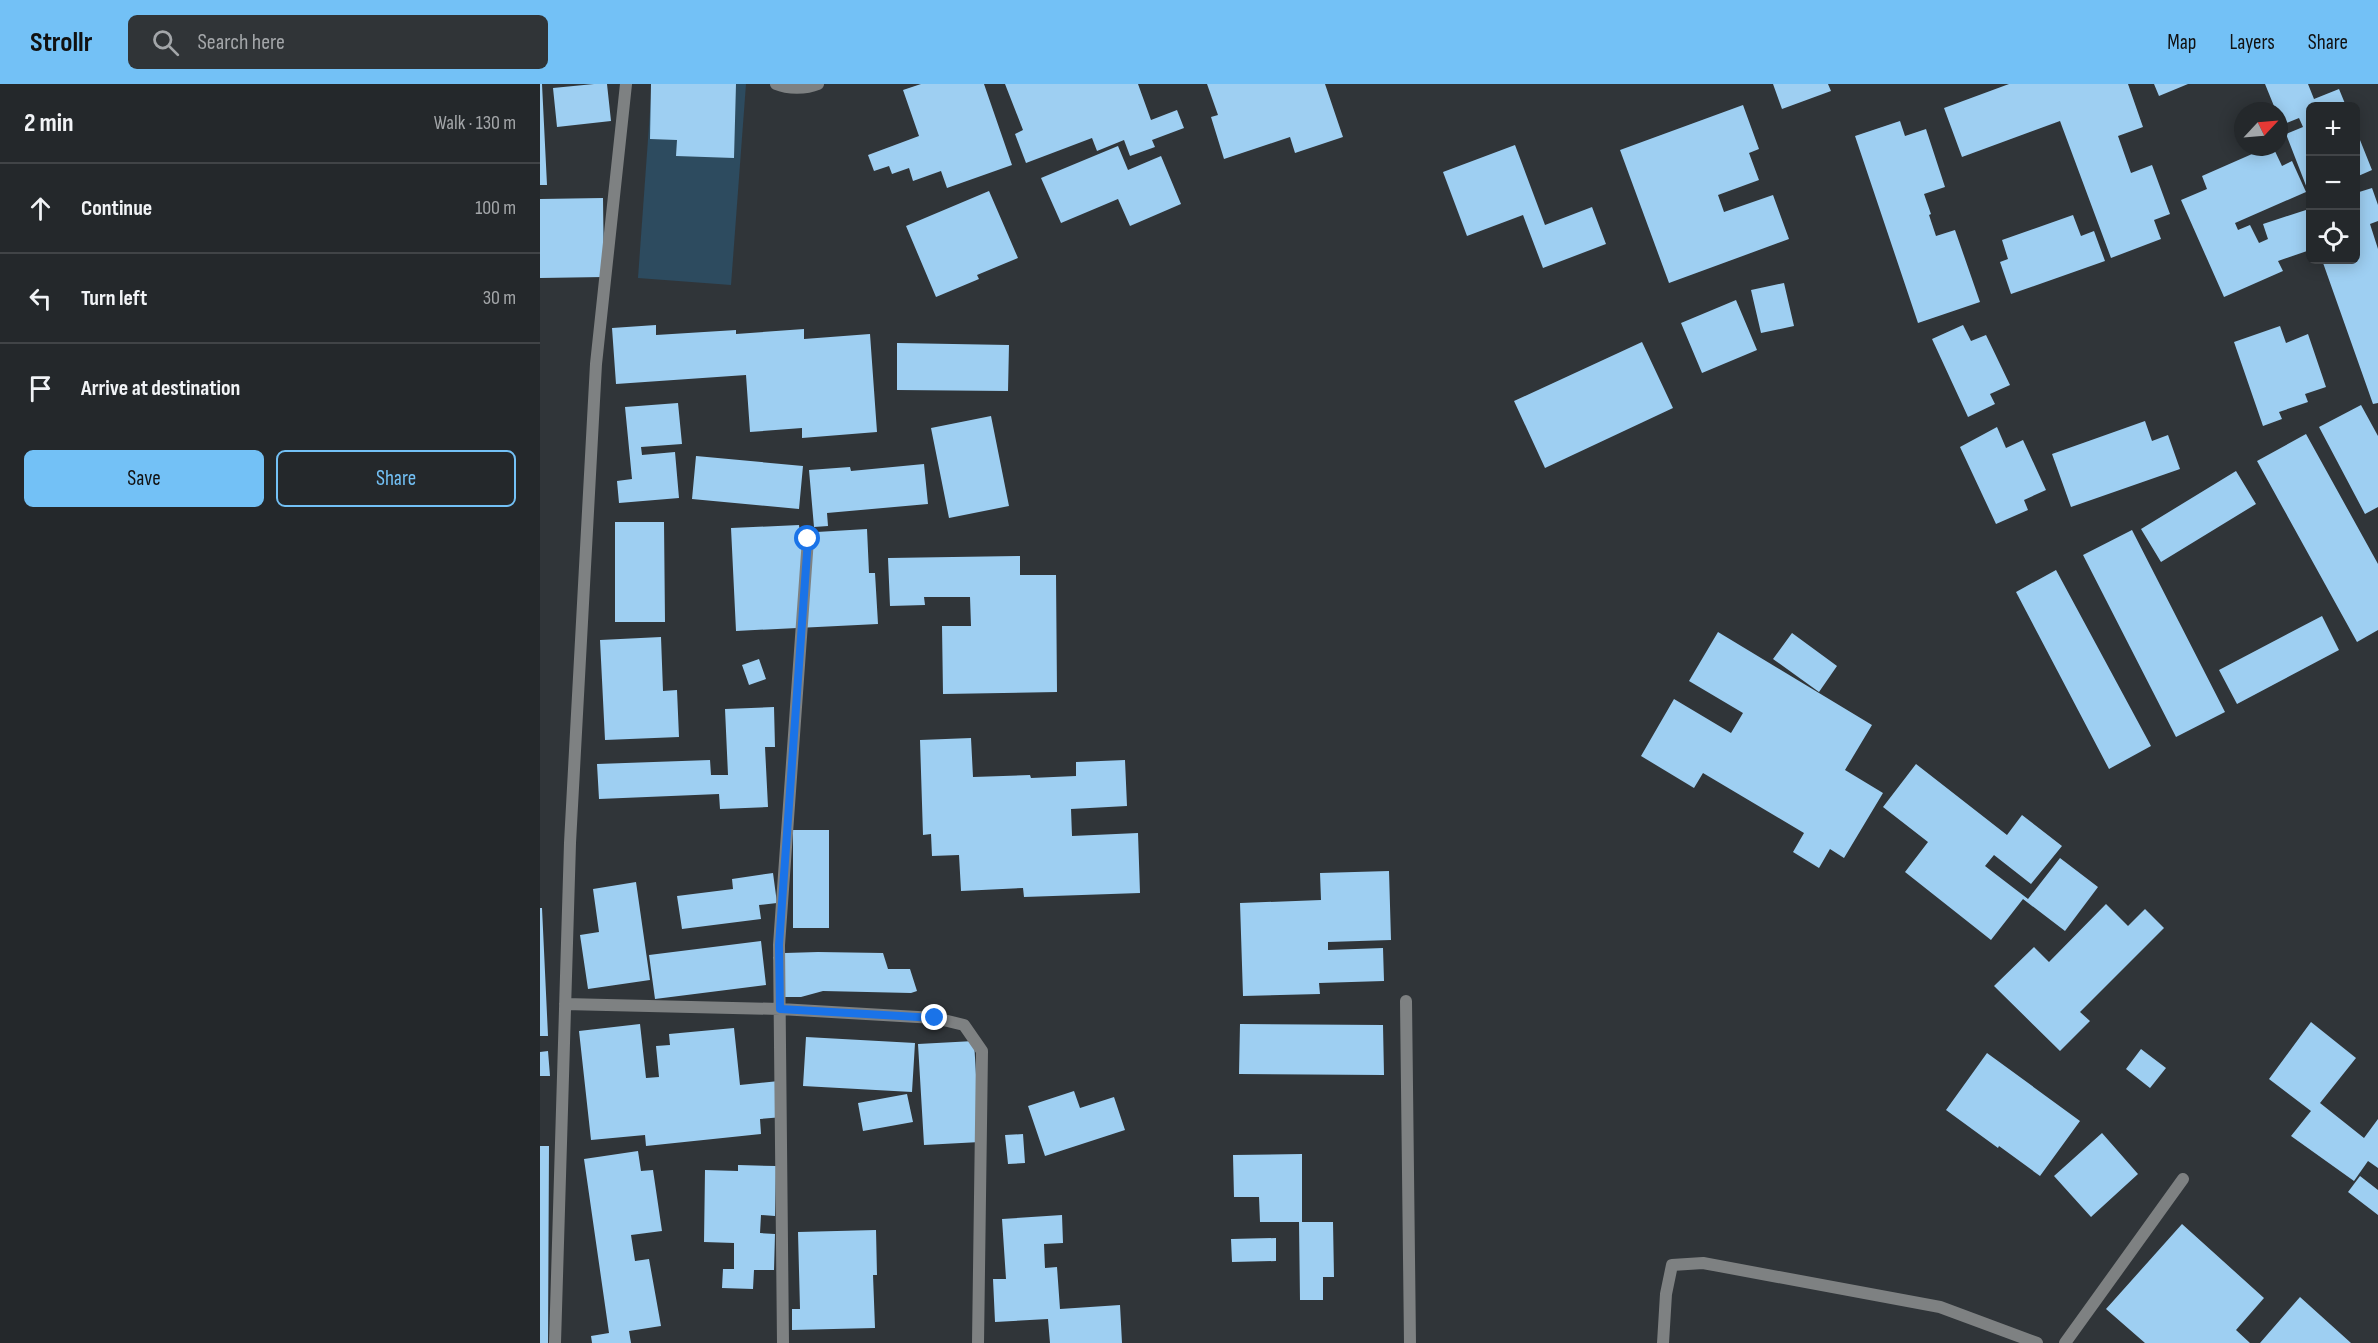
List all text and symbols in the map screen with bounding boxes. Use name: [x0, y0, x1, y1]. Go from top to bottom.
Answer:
search box: [128, 15, 548, 69]
text: Strollr: [30, 26, 92, 59]
icon: search: [149, 26, 182, 59]
text: Search here: [197, 29, 285, 56]
text: Map: [2167, 30, 2196, 55]
text: Layers: [2229, 30, 2275, 55]
text: Share: [2308, 30, 2348, 55]
north arrow: [2234, 102, 2288, 156]
map controls: [2306, 102, 2360, 264]
button: +: [2306, 102, 2360, 156]
text: 2 min: [24, 108, 74, 139]
text: Walk · 130 m: [434, 111, 516, 135]
button: −: [2306, 156, 2360, 210]
icon: ahead: [24, 192, 57, 225]
text: Continue: [81, 195, 152, 222]
text: 100 m: [475, 196, 516, 220]
button: locate: [2306, 210, 2360, 264]
icon: left: [24, 282, 57, 315]
text: Turn left: [81, 285, 147, 312]
text: 30 m: [483, 286, 516, 310]
icon: arrive: [24, 372, 57, 405]
text: Arrive at destination: [81, 375, 240, 402]
button: Save: [24, 450, 264, 507]
button: Share: [276, 450, 516, 507]
route start: [794, 525, 820, 551]
route end: [921, 1004, 947, 1030]

